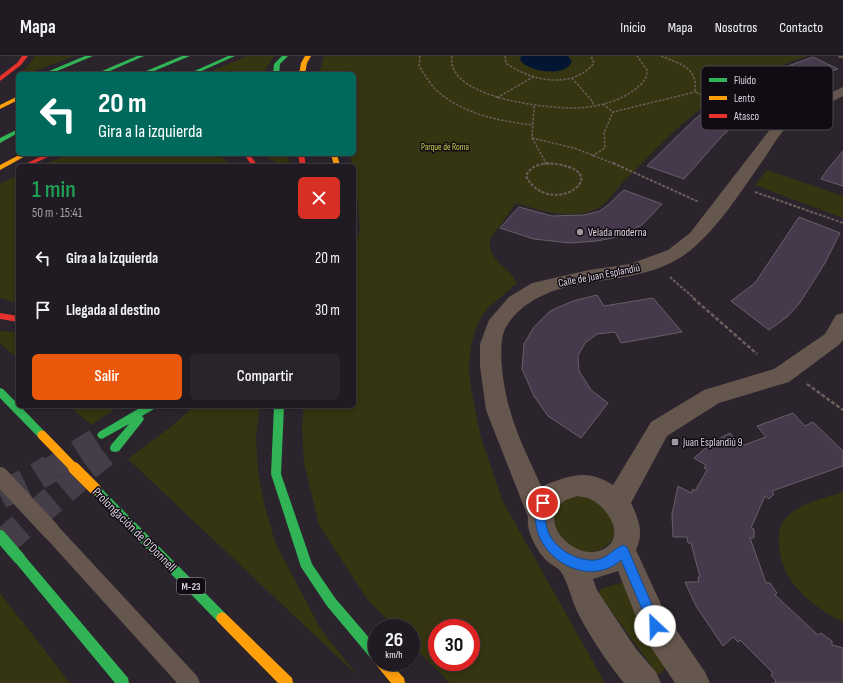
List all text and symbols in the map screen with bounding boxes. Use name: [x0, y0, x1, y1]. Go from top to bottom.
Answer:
text: Mapa: [20, 16, 56, 39]
text: Inicio: [620, 19, 646, 36]
text: Mapa: [668, 19, 693, 36]
text: Nosotros: [715, 19, 757, 36]
text: Contacto: [779, 19, 823, 36]
legend: [701, 66, 833, 130]
text: Fluido: [734, 74, 756, 87]
text: 20 m: [98, 87, 147, 120]
icon: left: [32, 88, 84, 140]
text: Lento: [734, 92, 755, 105]
text: Atasco: [733, 110, 760, 123]
text: Gira a la izquierda: [98, 121, 202, 142]
park label: Parque de Roma: [421, 142, 469, 153]
text: 1 min: [32, 175, 76, 204]
button: close: [298, 177, 340, 219]
text: 50 m · 15:41: [32, 205, 82, 221]
place label: Velada moderna: [588, 226, 647, 239]
marker: Velada moderna: [575, 227, 585, 237]
icon: left: [32, 247, 54, 269]
text: Gira a la izquierda: [66, 249, 158, 268]
text: 20 m: [315, 249, 340, 268]
street label: Calle de Juan Esplandiú: [557, 261, 642, 290]
icon: arrive: [32, 299, 54, 321]
text: Llegada al destino: [66, 301, 160, 320]
text: 30 m: [315, 301, 340, 320]
button: Salir: [32, 354, 182, 400]
button: Compartir: [190, 354, 340, 400]
place label: Juan Esplandiú 9: [682, 436, 743, 449]
marker: Juan Esplandiú 9: [670, 437, 680, 447]
street label: Prolongación de O'Donnell: [89, 484, 180, 575]
pin: [526, 486, 560, 520]
icon: arrive: [532, 492, 554, 514]
road number: M-23: [177, 578, 205, 594]
position arrow: [634, 605, 676, 647]
speed limit sign: 30: [428, 619, 480, 671]
text: 26: [385, 628, 403, 652]
text: km/h: [385, 649, 403, 661]

